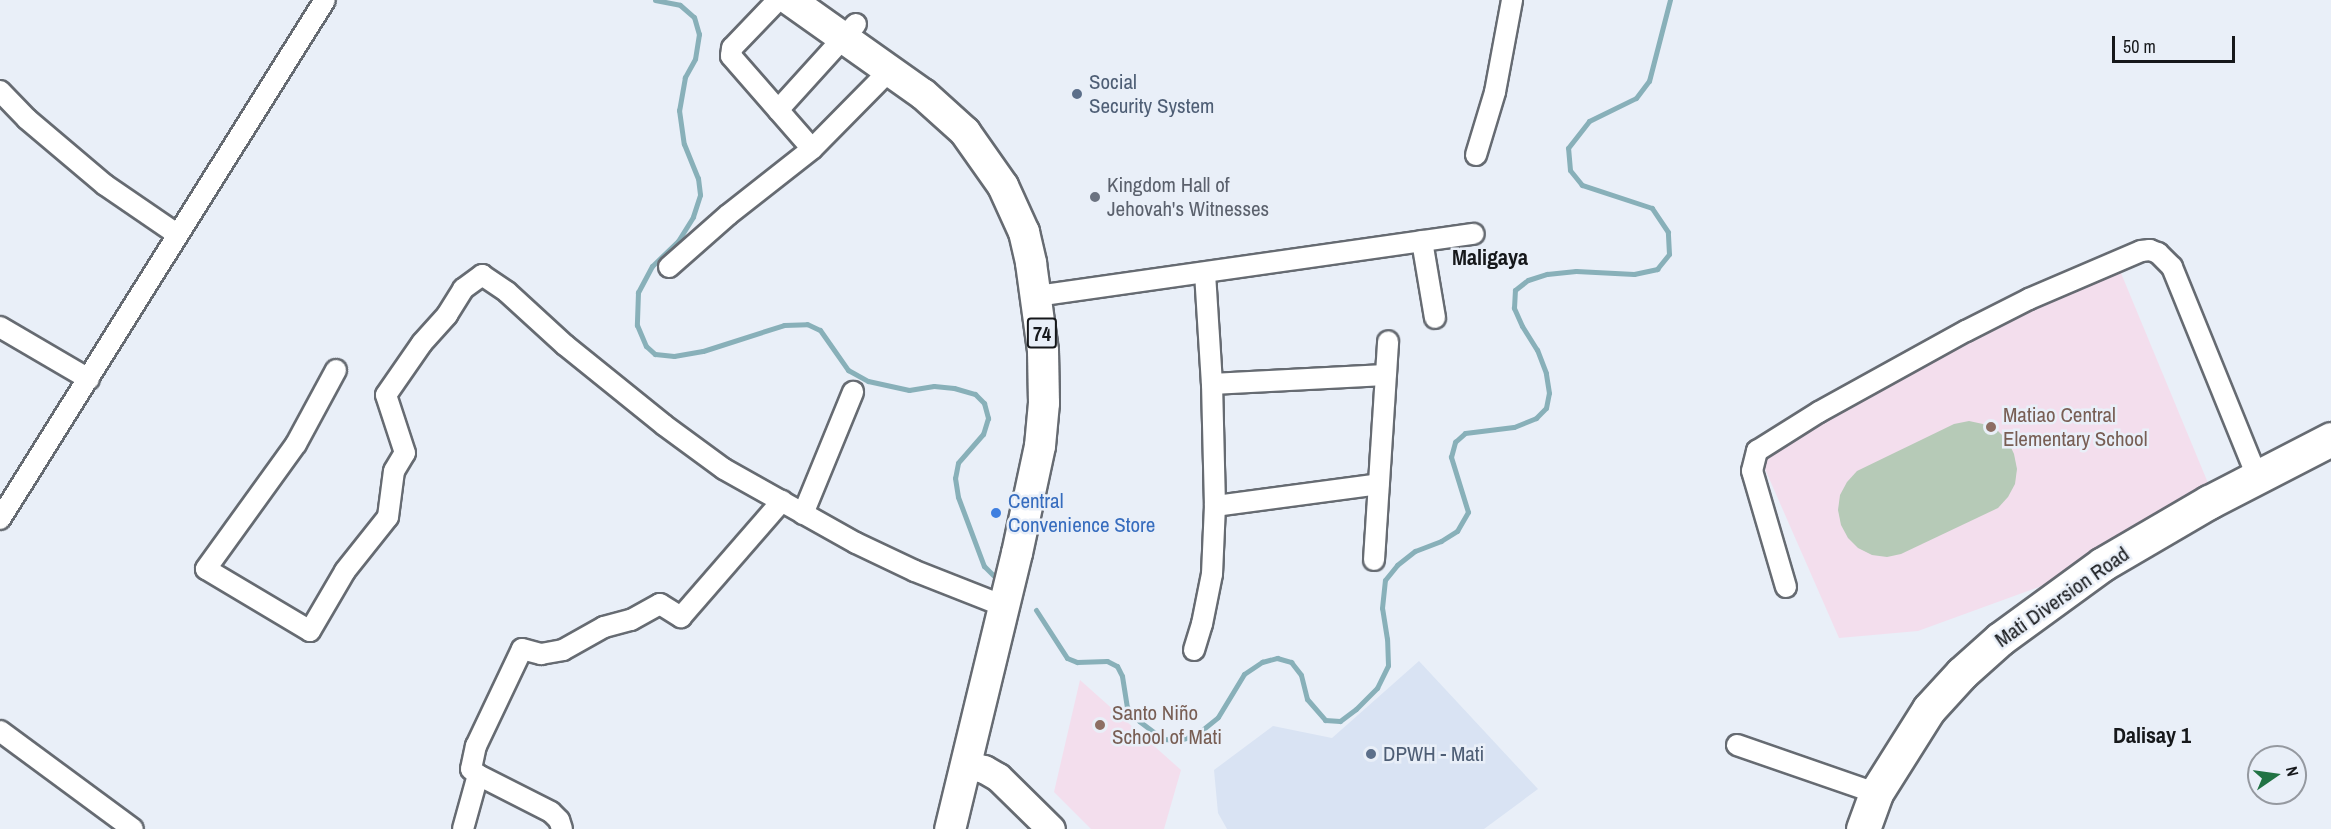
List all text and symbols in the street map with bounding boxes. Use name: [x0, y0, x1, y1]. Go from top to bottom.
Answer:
scale bar: [2115, 24, 2238, 62]
text: 50 m: [2123, 34, 2156, 59]
place label: Social Security System: [1089, 69, 1214, 119]
marker: Social Security System: [1070, 87, 1084, 101]
place label: Kingdom Hall of Jehovah's Witnesses: [1107, 172, 1269, 222]
marker: Kingdom Hall of Jehovah's Witnesses: [1088, 190, 1102, 204]
district label: Maligaya: [1452, 245, 1528, 271]
road number: 74: [1026, 316, 1058, 350]
place label: Matiao Central Elementary School: [2003, 402, 2148, 452]
marker: Matiao Central Elementary School: [1984, 420, 1998, 434]
place label: Central Convenience Store: [1008, 488, 1155, 538]
marker: Central Convenience Store: [989, 506, 1003, 520]
street label: Mati Diversion Road: [1990, 541, 2134, 653]
place label: Santo Niño School of Mati: [1112, 700, 1222, 750]
marker: Santo Niño School of Mati: [1093, 718, 1107, 732]
district label: Dalisay 1: [2113, 723, 2191, 749]
place label: DPWH - Mati: [1383, 741, 1484, 767]
north arrow: [2247, 745, 2307, 805]
marker: DPWH - Mati: [1364, 747, 1378, 761]
text: N: [2281, 764, 2304, 778]

